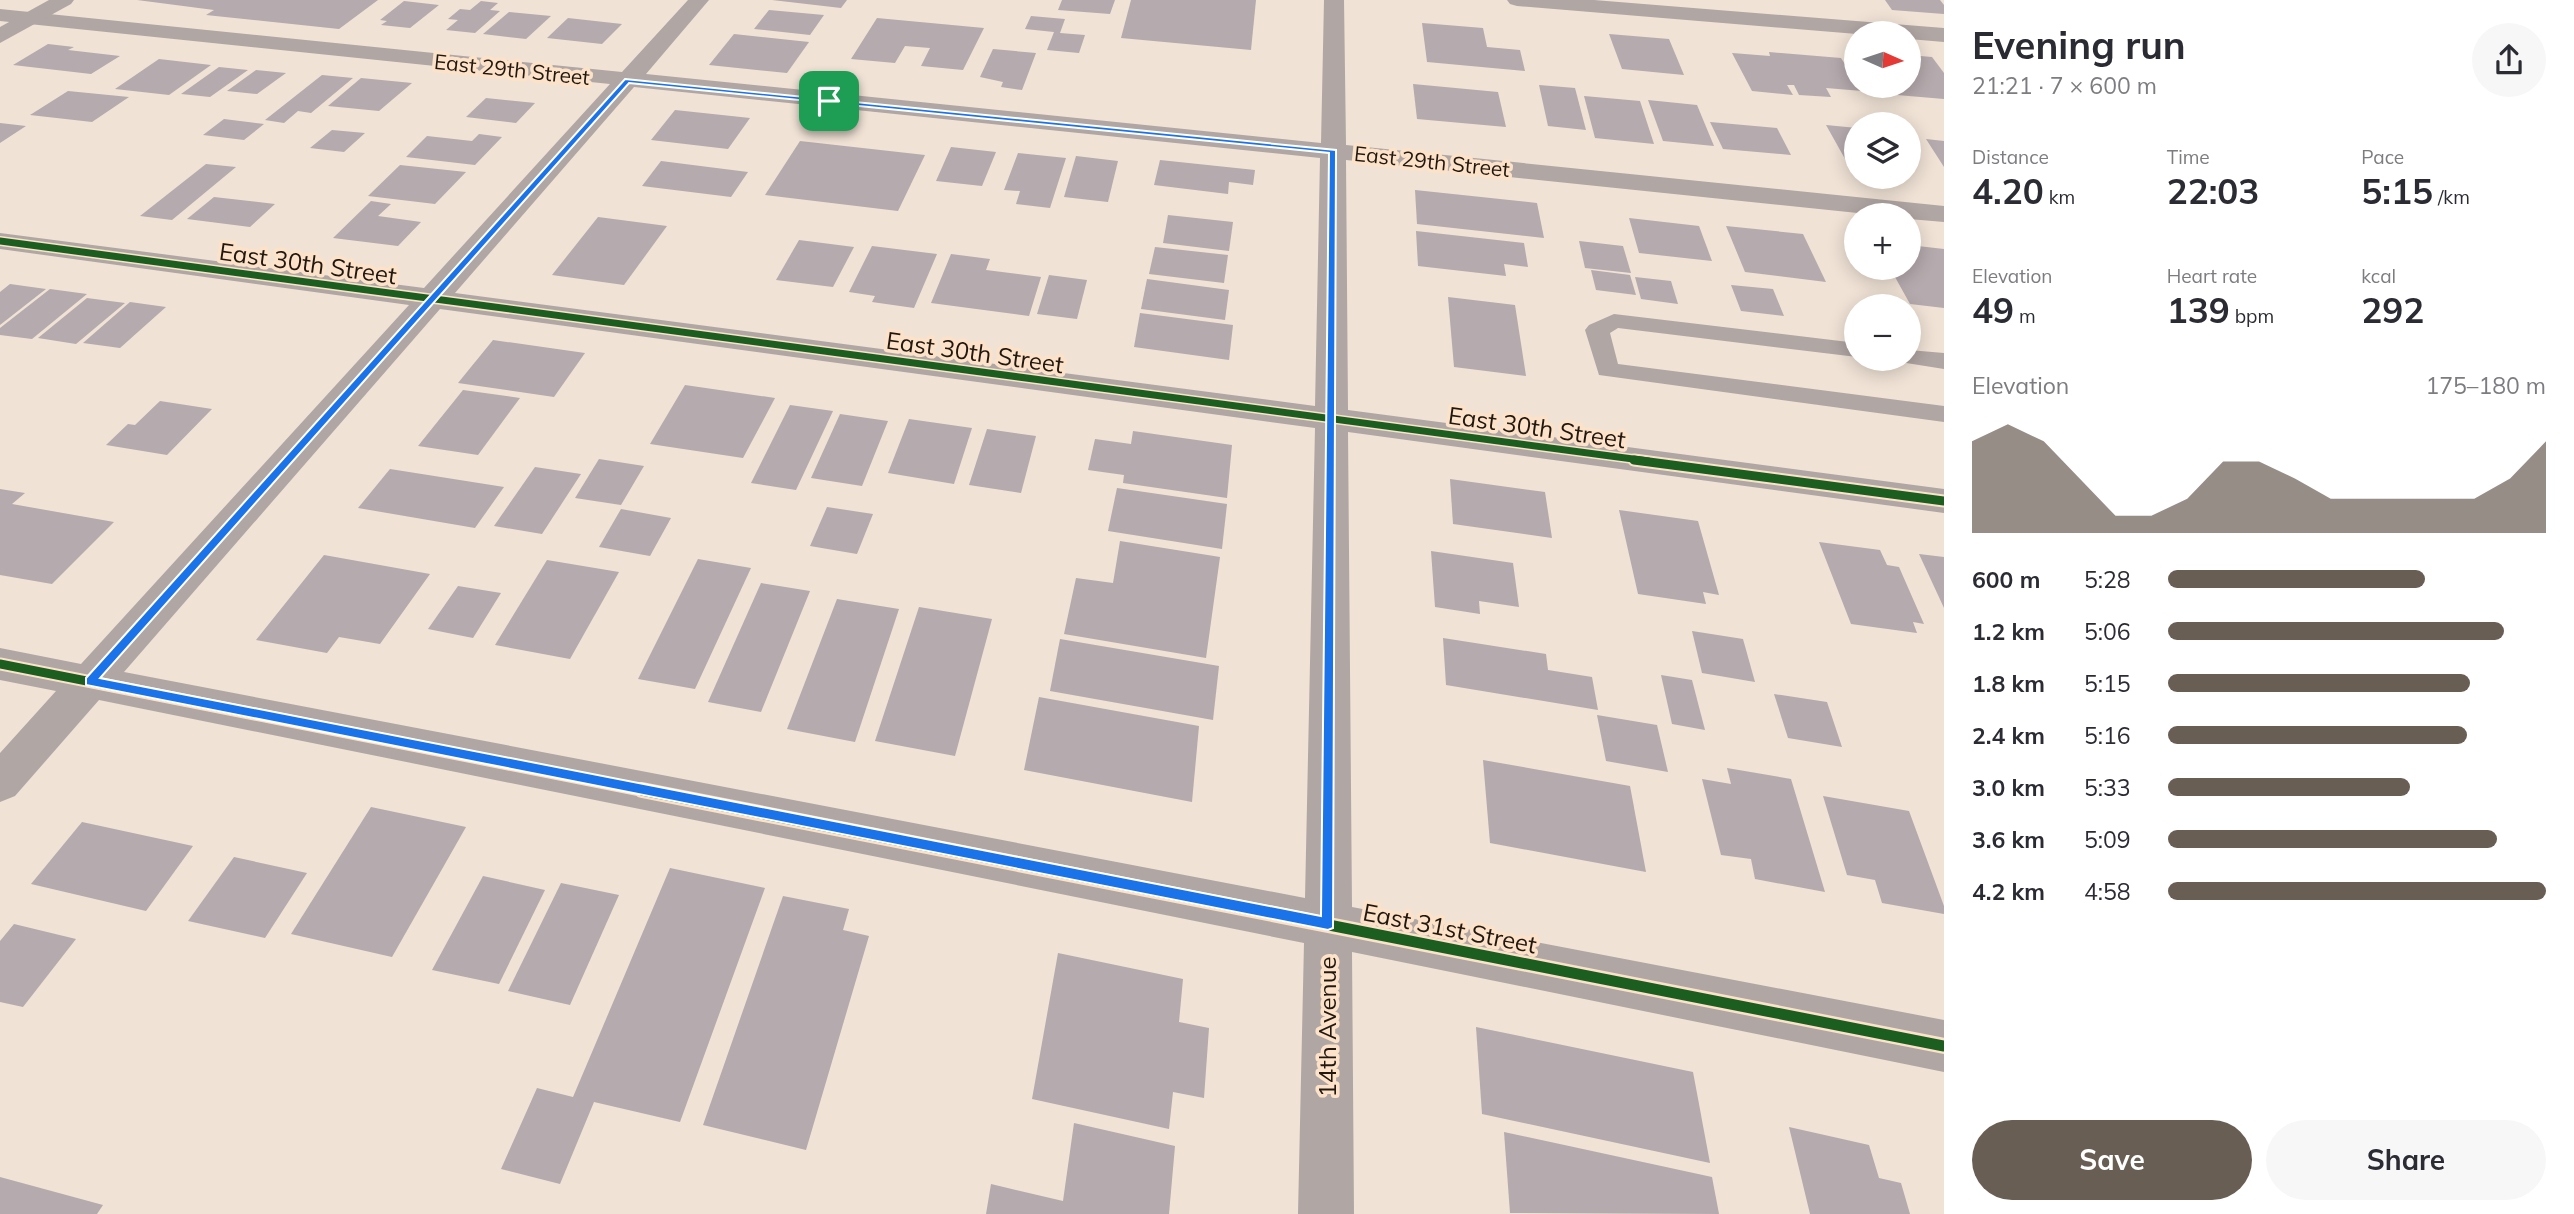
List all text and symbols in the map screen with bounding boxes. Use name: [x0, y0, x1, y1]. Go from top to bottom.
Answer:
north arrow: [1844, 21, 1922, 98]
map controls: [1844, 21, 1921, 371]
text: Evening run: [1972, 21, 2186, 69]
button: share: [2472, 23, 2546, 97]
street label: East 29th Street: [433, 48, 591, 90]
pin: [799, 71, 859, 131]
text: 21:21 · 7 × 600 m: [1972, 71, 2157, 100]
icon: arrive: [810, 82, 848, 120]
button: layers: [1844, 112, 1921, 189]
street label: East 29th Street: [1353, 140, 1511, 182]
text: Distance: [1972, 145, 2049, 169]
text: Time: [2167, 145, 2210, 169]
text: Pace: [2361, 145, 2404, 169]
text: 4.20: [1972, 169, 2044, 213]
text: 22:03: [2167, 169, 2259, 213]
text: 5:15: [2361, 169, 2433, 213]
text: km: [2044, 185, 2075, 209]
text: /km: [2433, 185, 2470, 209]
button: +: [1844, 203, 1921, 280]
street label: East 30th Street: [217, 236, 399, 290]
text: Elevation: [1972, 264, 2052, 288]
text: Heart rate: [2167, 264, 2257, 288]
text: kcal: [2361, 264, 2396, 288]
text: 49: [1972, 288, 2014, 332]
text: 139: [2167, 288, 2230, 332]
text: 292: [2361, 288, 2424, 332]
button: −: [1844, 294, 1921, 371]
text: m: [2014, 304, 2036, 328]
text: bpm: [2230, 304, 2274, 328]
street label: East 30th Street: [884, 325, 1066, 379]
text: Elevation: [1972, 371, 2069, 400]
text: 175–180 m: [2425, 371, 2546, 400]
street label: East 30th Street: [1446, 400, 1628, 454]
text: 600 m: [1972, 565, 2040, 594]
text: 5:28: [2084, 565, 2131, 594]
text: 1.2 km: [1972, 617, 2045, 646]
text: 5:06: [2084, 617, 2131, 646]
text: 1.8 km: [1972, 669, 2045, 698]
text: 5:15: [2084, 669, 2131, 698]
text: 2.4 km: [1972, 721, 2045, 750]
text: 5:16: [2084, 721, 2131, 750]
text: 3.0 km: [1972, 773, 2045, 802]
text: 5:33: [2084, 773, 2131, 802]
text: 3.6 km: [1972, 825, 2045, 854]
text: 5:09: [2084, 825, 2131, 854]
text: 4.2 km: [1972, 877, 2045, 906]
text: 4:58: [2084, 877, 2131, 906]
street label: East 31st Street: [1361, 896, 1539, 960]
street label: 14th Avenue: [1312, 956, 1342, 1098]
button: Save: [1972, 1120, 2252, 1200]
button: Share: [2266, 1120, 2546, 1200]

